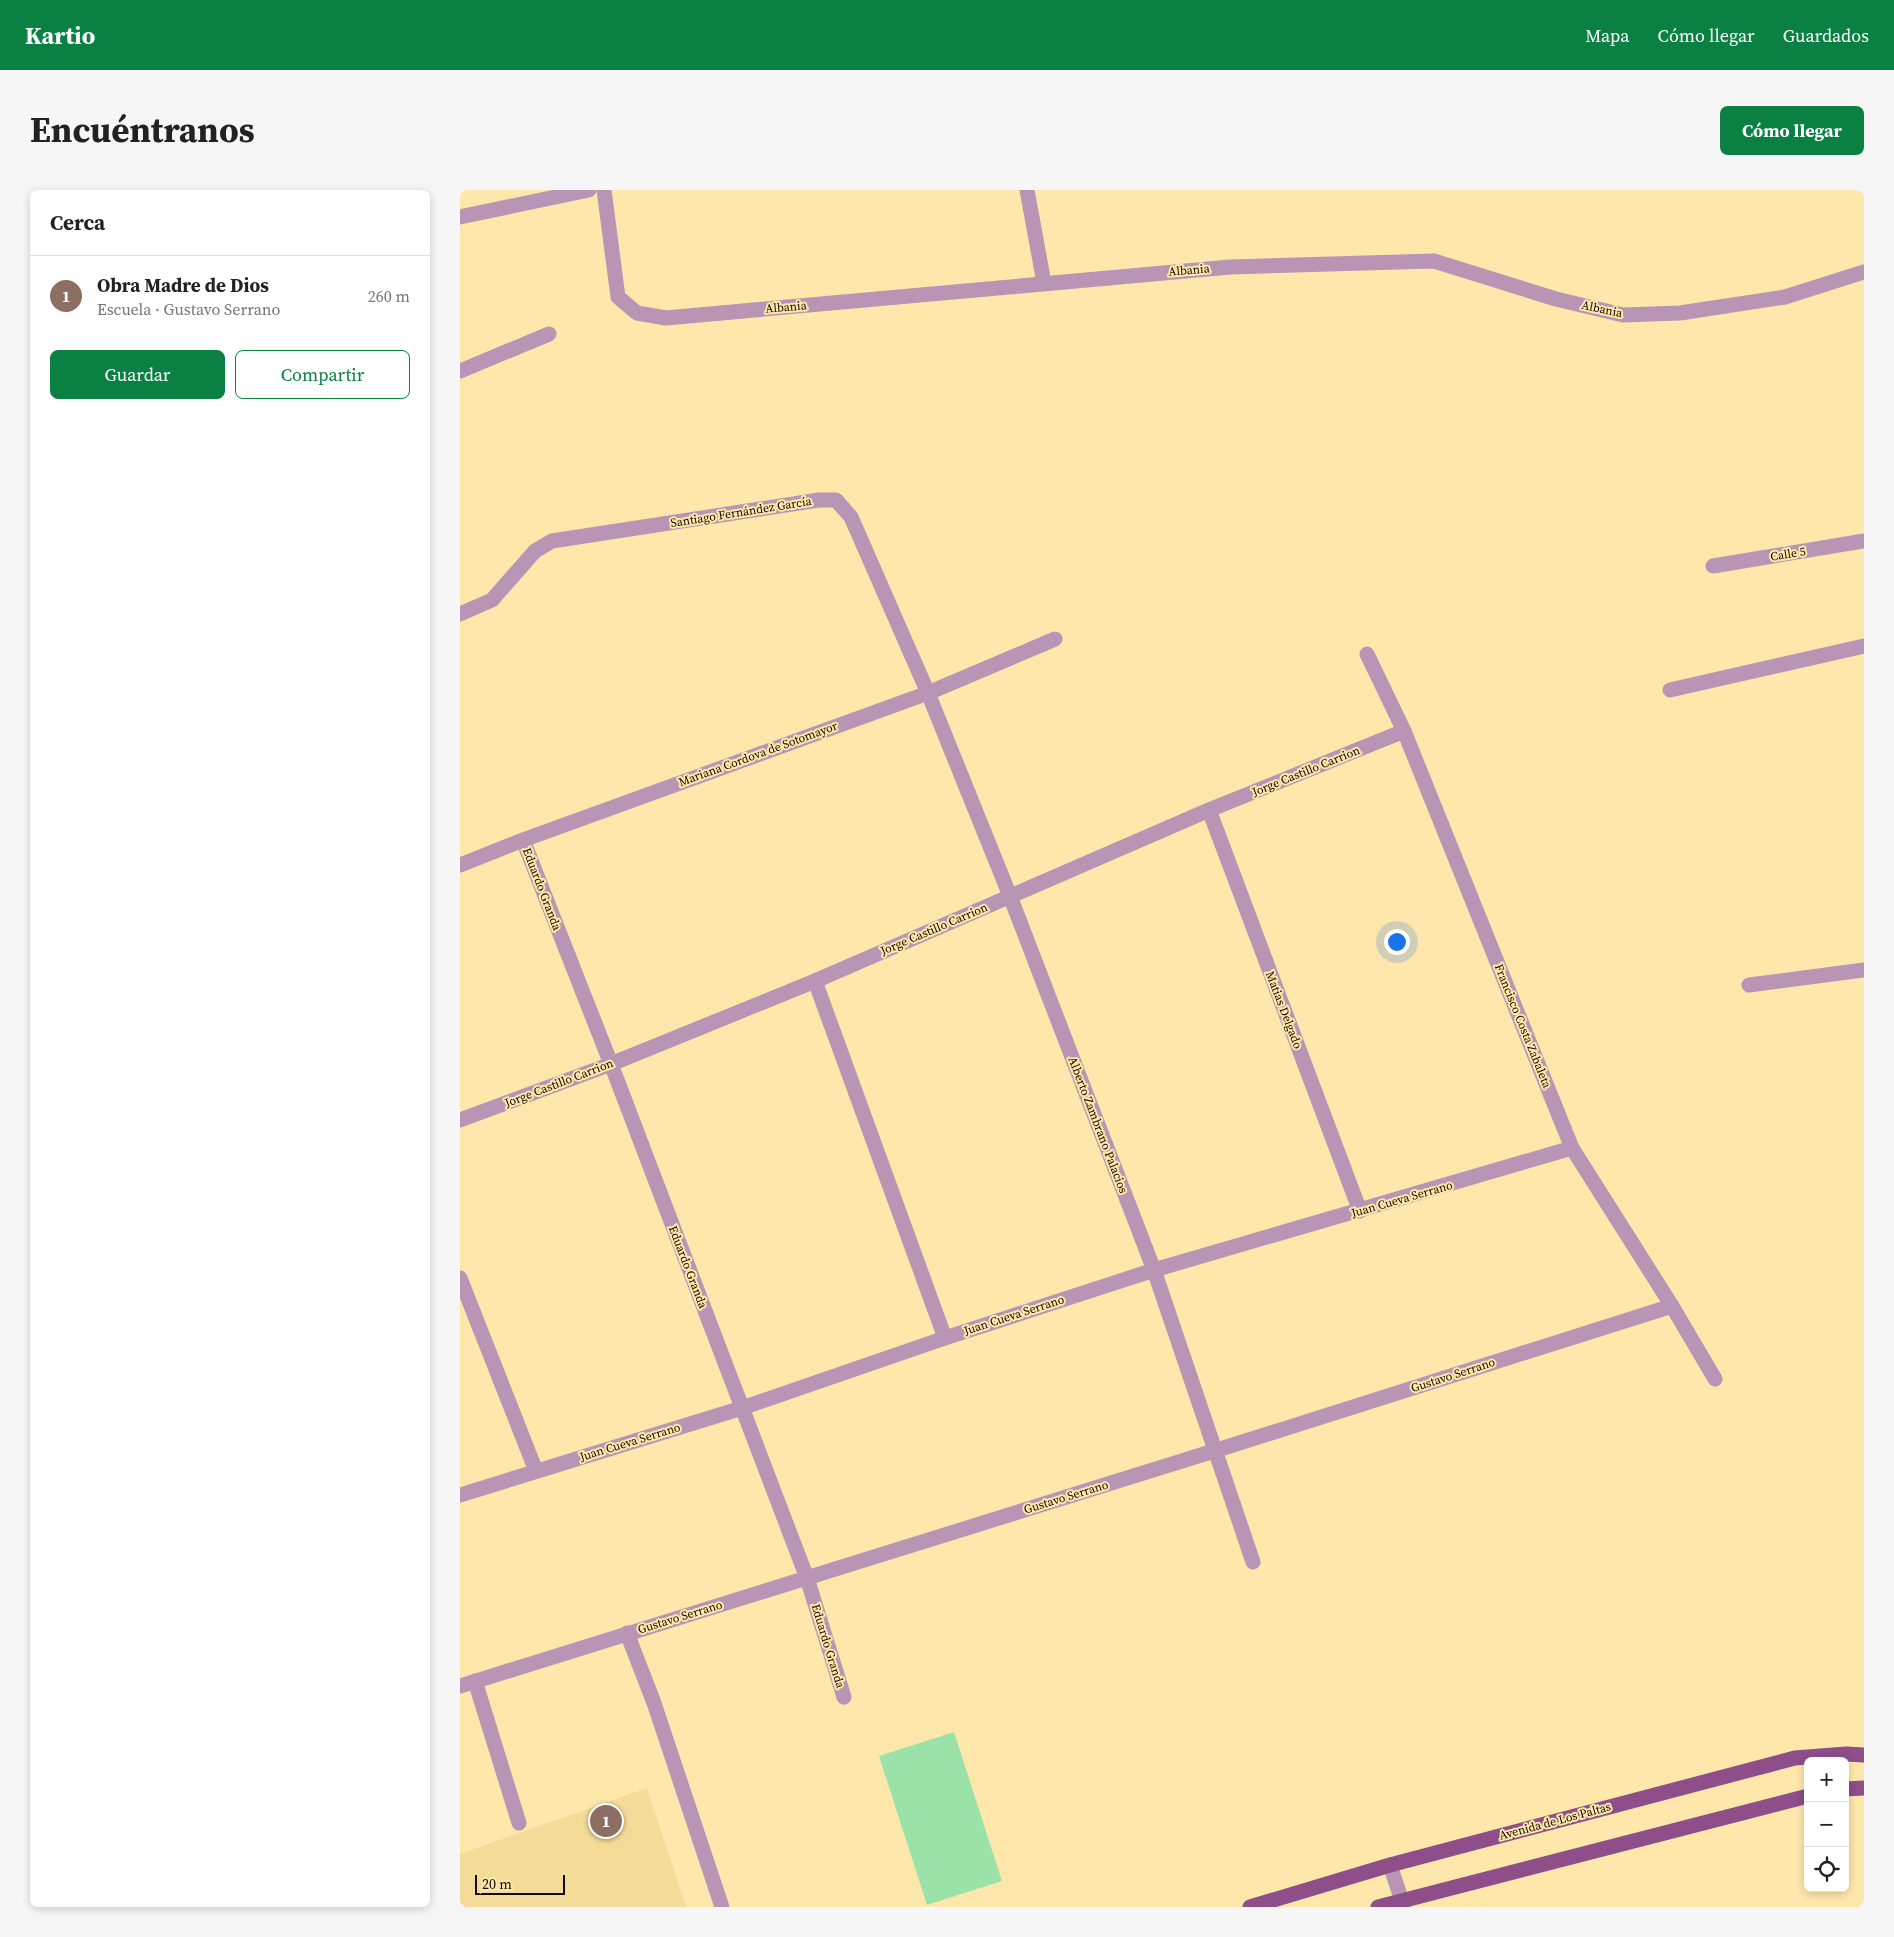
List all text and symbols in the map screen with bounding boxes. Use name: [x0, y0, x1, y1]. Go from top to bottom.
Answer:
text: Kartio: [25, 19, 95, 52]
text: Mapa: [1585, 23, 1630, 48]
text: Cómo llegar: [1658, 23, 1755, 48]
text: Guardados: [1783, 23, 1869, 48]
text: Encuéntranos: [30, 106, 255, 154]
button: Cómo llegar: [1720, 106, 1864, 155]
text: Cerca: [50, 208, 105, 237]
street label: Albania: [1168, 260, 1211, 280]
text: Obra Madre de Dios: [97, 272, 269, 298]
text: 1: [62, 285, 70, 307]
text: 260 m: [368, 285, 410, 307]
street label: Albania: [765, 297, 808, 317]
street label: Albania: [1580, 297, 1625, 321]
text: Escuela · Gustavo Serrano: [97, 298, 280, 320]
button: Guardar: [50, 350, 225, 399]
button: Compartir: [235, 350, 410, 399]
street label: Santiago Fernández García: [669, 493, 814, 531]
street label: Calle 5: [1769, 543, 1807, 565]
street label: Mariana Cordova de Sotomayor: [676, 718, 840, 790]
street label: Jorge Castillo Carrion: [1249, 742, 1362, 800]
street label: Eduardo Granda: [519, 845, 565, 933]
street label: Jorge Castillo Carrion: [877, 899, 990, 959]
your location: [1384, 929, 1410, 955]
street label: Francisco Costa Zabaleta: [1491, 962, 1556, 1091]
street label: Matias Delgado: [1262, 969, 1306, 1051]
street label: Alberto Zambrano Palacios: [1065, 1054, 1131, 1196]
street label: Jorge Castillo Carrion: [502, 1055, 616, 1111]
street label: Juan Cueva Serrano: [1349, 1177, 1455, 1221]
street label: Eduardo Granda: [665, 1223, 711, 1311]
street label: Juan Cueva Serrano: [961, 1291, 1067, 1339]
street label: Gustavo Serrano: [1409, 1354, 1497, 1396]
street label: Juan Cueva Serrano: [577, 1419, 683, 1465]
street label: Gustavo Serrano: [1022, 1476, 1111, 1517]
street label: Gustavo Serrano: [636, 1596, 725, 1637]
street label: Eduardo Granda: [808, 1602, 849, 1691]
map controls: [1804, 1757, 1849, 1892]
button: +: [1804, 1757, 1849, 1802]
street label: Avenida de Los Paltas: [1497, 1798, 1613, 1844]
pin: 1: [590, 1802, 622, 1840]
button: −: [1804, 1802, 1849, 1847]
button: locate: [1804, 1847, 1849, 1892]
scale bar: [475, 1872, 565, 1895]
text: 20 m: [482, 1874, 512, 1894]

